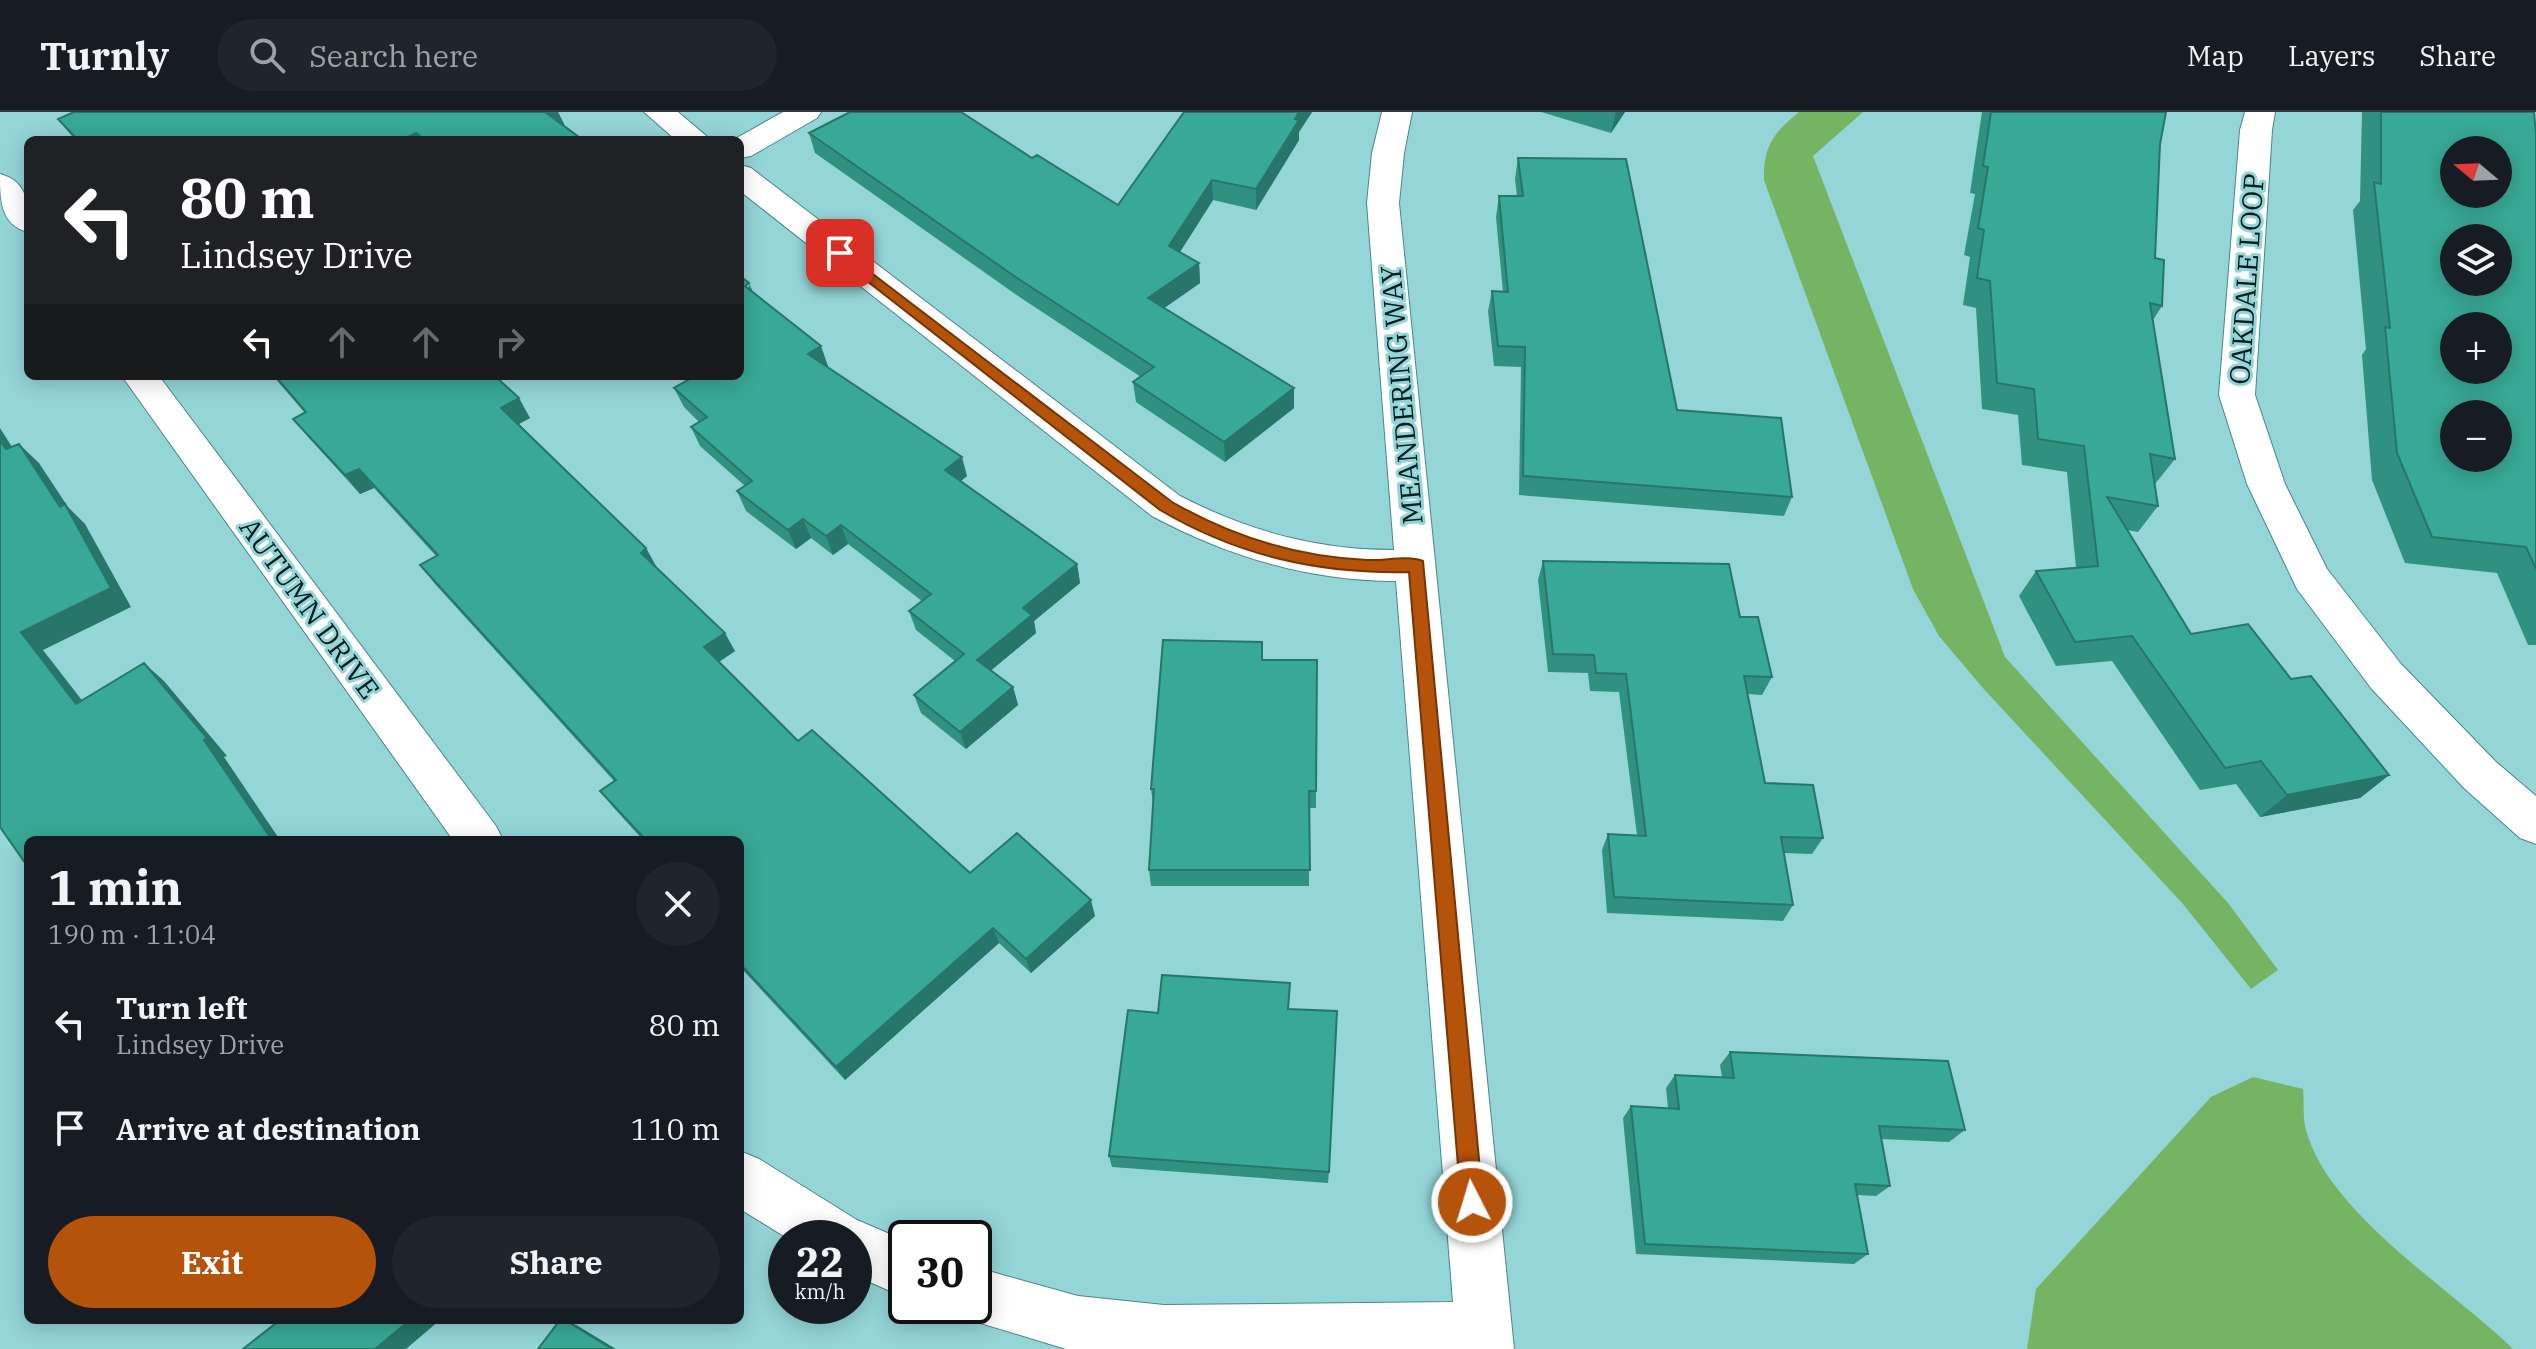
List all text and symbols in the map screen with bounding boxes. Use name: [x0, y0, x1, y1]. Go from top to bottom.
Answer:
search box: [217, 19, 777, 91]
text: Turnly: [40, 31, 169, 80]
icon: search: [245, 33, 289, 77]
text: Search here: [309, 36, 478, 75]
text: Map: [2187, 37, 2244, 74]
text: Layers: [2288, 37, 2375, 74]
text: Share: [2419, 37, 2496, 74]
north arrow: [2440, 136, 2512, 208]
map controls: [2440, 136, 2512, 472]
text: 80 m: [180, 161, 315, 233]
icon: left: [48, 168, 152, 272]
street label: OAKDALE LOOP: [2220, 172, 2272, 386]
pin: [806, 219, 874, 287]
button: layers: [2440, 224, 2512, 296]
text: Lindsey Drive: [180, 231, 413, 278]
icon: arrive: [818, 231, 862, 275]
street label: MEANDERING WAY: [1371, 264, 1431, 526]
button: +: [2440, 312, 2512, 384]
icon: left: [236, 320, 280, 364]
icon: ahead: [320, 320, 364, 364]
icon: ahead: [404, 320, 448, 364]
icon: right: [488, 320, 532, 364]
button: −: [2440, 400, 2512, 472]
street label: AUTUMN DRIVE: [232, 510, 388, 706]
text: 1 min: [48, 856, 182, 918]
button: close: [636, 862, 720, 946]
text: 190 m · 11:04: [48, 917, 216, 951]
text: Turn left: [116, 988, 248, 1027]
icon: left: [48, 1002, 92, 1046]
text: 80 m: [648, 1005, 720, 1044]
text: Lindsey Drive: [116, 1027, 284, 1061]
icon: arrive: [48, 1106, 92, 1150]
text: Arrive at destination: [116, 1109, 421, 1148]
text: 110 m: [630, 1109, 720, 1148]
position arrow: [1430, 1160, 1514, 1244]
button: Exit: [48, 1216, 376, 1308]
button: Share: [392, 1216, 720, 1308]
speed limit sign: 30: [888, 1220, 992, 1324]
text: 22: [796, 1236, 844, 1288]
text: km/h: [795, 1278, 845, 1305]

